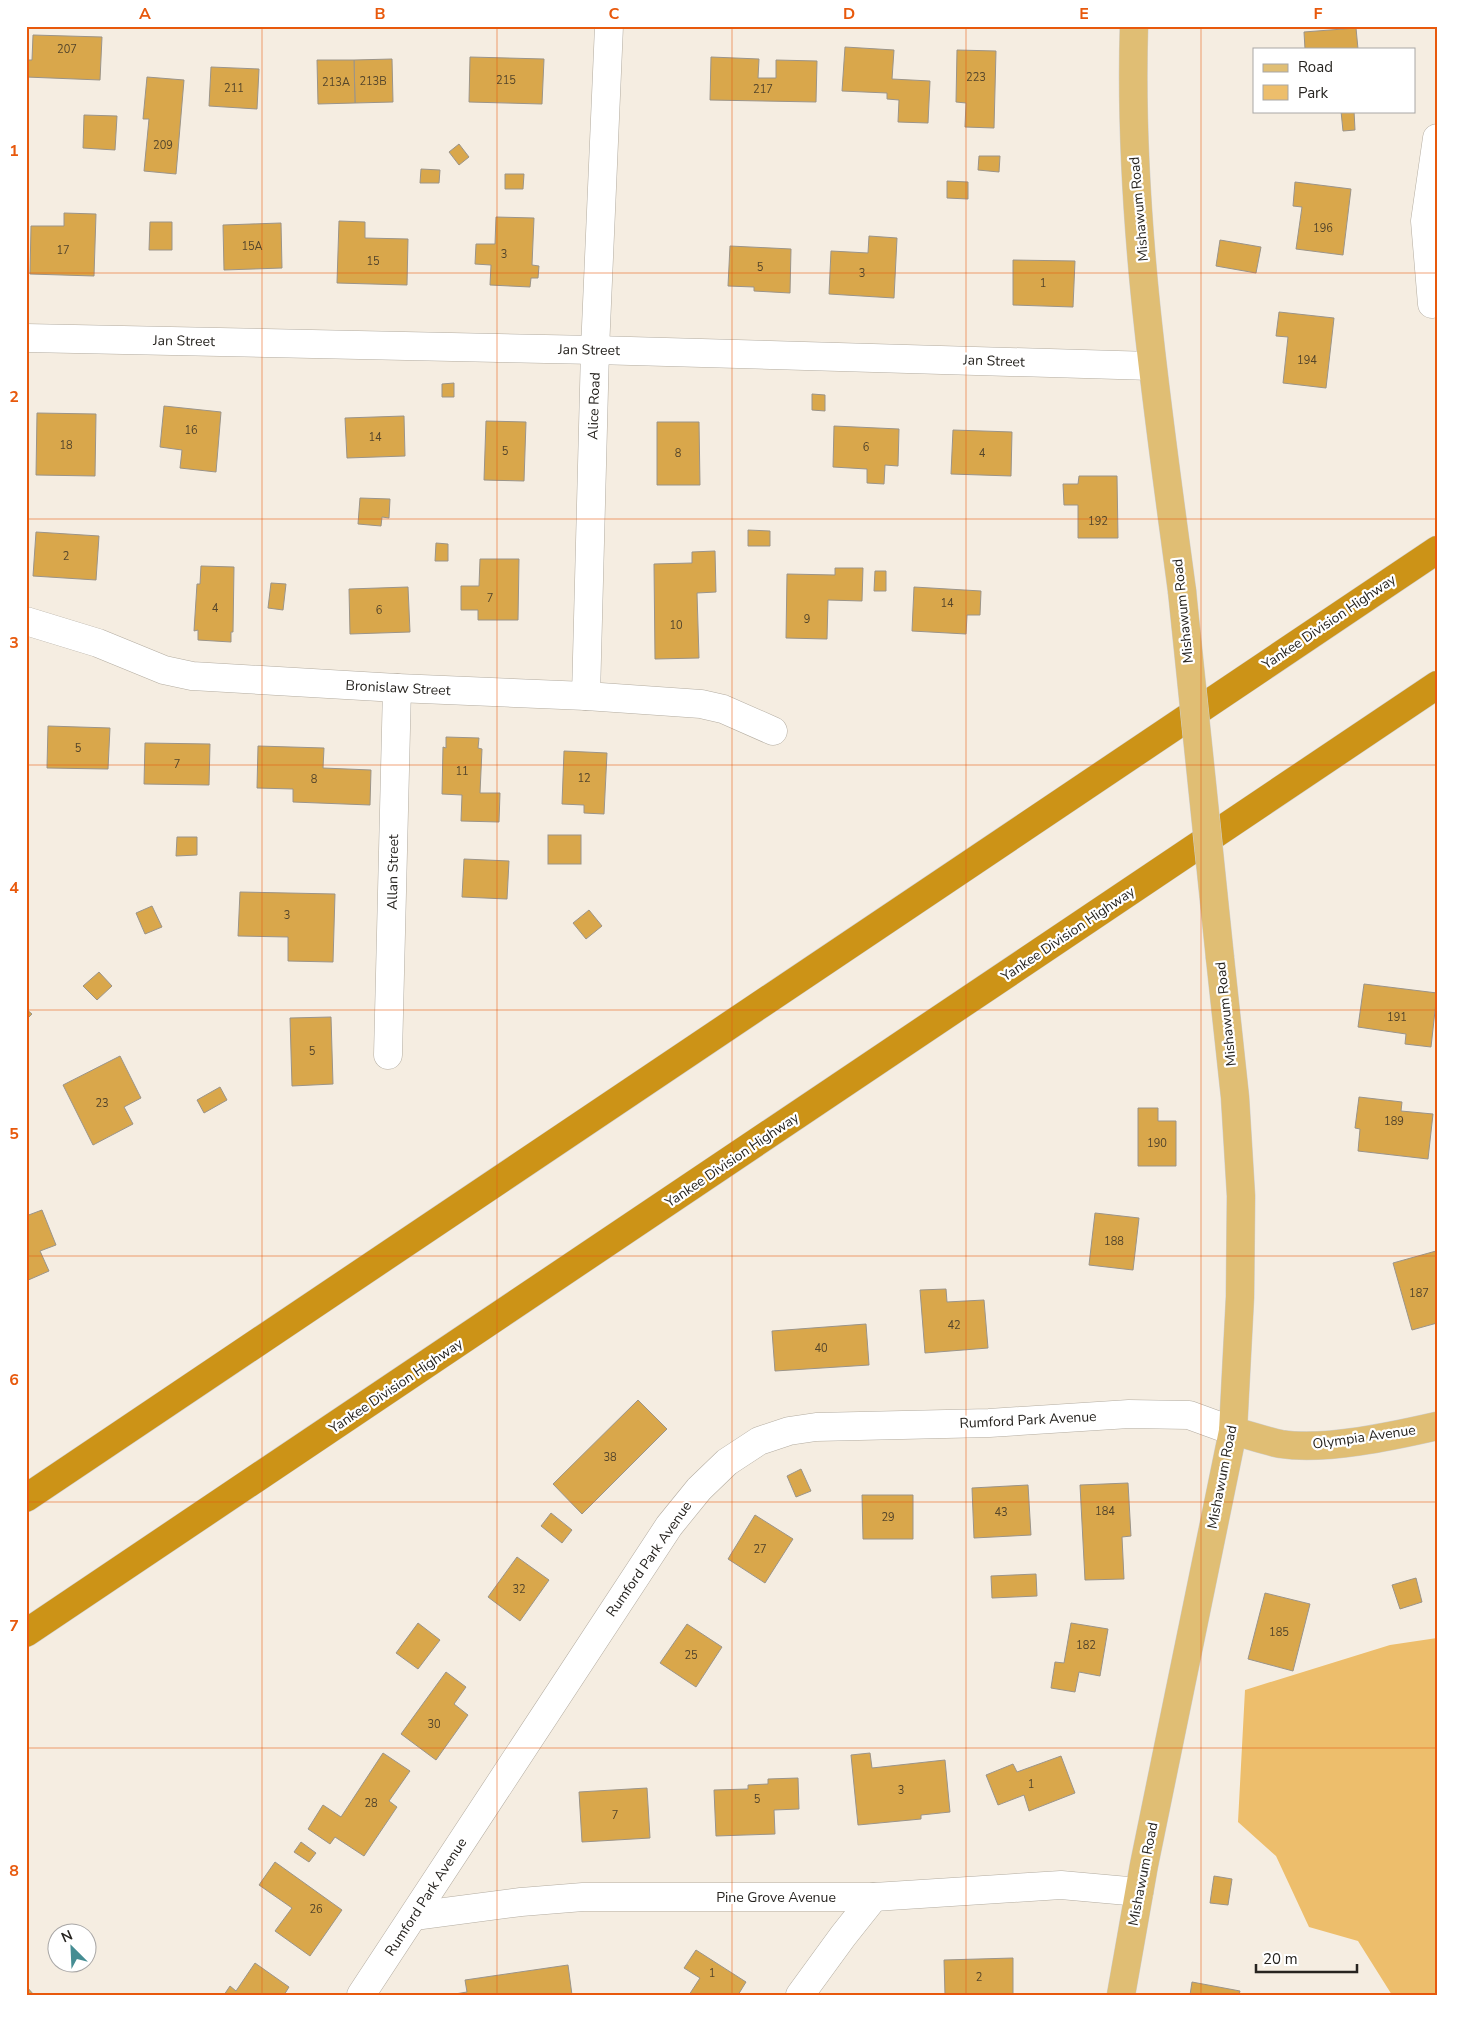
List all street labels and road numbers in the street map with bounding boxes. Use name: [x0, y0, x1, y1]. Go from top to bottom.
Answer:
street label: Mishawum Road: [1125, 156, 1153, 262]
street label: Jan Street: [152, 331, 215, 351]
street label: Jan Street: [557, 340, 620, 360]
street label: Jan Street: [962, 350, 1025, 372]
street label: Alice Road: [583, 372, 605, 440]
street label: Mishawum Road: [1168, 558, 1198, 664]
street label: Yankee Division Highway: [1258, 570, 1400, 674]
street label: Bronislaw Street: [345, 676, 451, 700]
street label: Allan Street: [383, 834, 403, 910]
street label: Yankee Division Highway: [997, 882, 1139, 986]
street label: Mishawum Road: [1211, 961, 1241, 1067]
street label: Yankee Division Highway: [661, 1108, 803, 1212]
street label: Yankee Division Highway: [325, 1334, 467, 1438]
street label: Rumford Park Avenue: [959, 1407, 1097, 1433]
street label: Olympia Avenue: [1311, 1420, 1417, 1454]
street label: Mishawum Road: [1203, 1424, 1241, 1530]
street label: Rumford Park Avenue: [602, 1497, 696, 1621]
street label: Mishawum Road: [1124, 1821, 1162, 1927]
street label: Rumford Park Avenue: [381, 1834, 471, 1960]
street label: Pine Grove Avenue: [716, 1888, 836, 1907]

